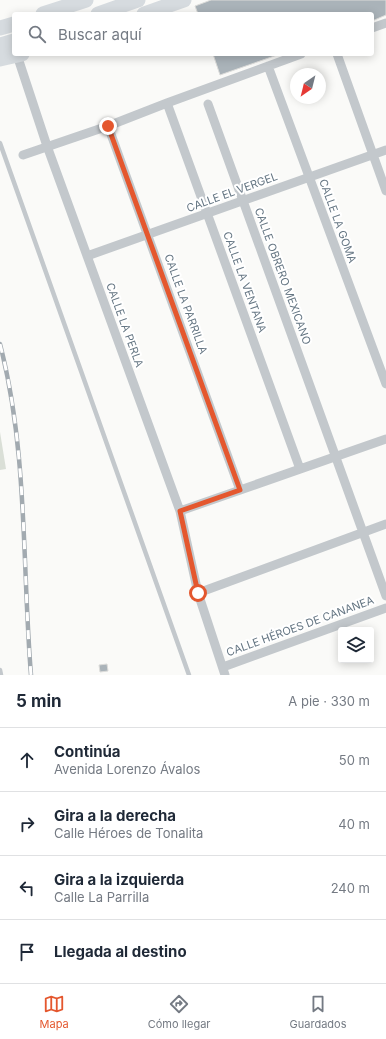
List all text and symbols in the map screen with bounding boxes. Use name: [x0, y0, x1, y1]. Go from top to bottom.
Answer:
search box: [12, 12, 374, 56]
icon: search: [26, 23, 48, 45]
text: Buscar aquí: [58, 25, 142, 44]
north arrow: [290, 68, 326, 104]
route end: [99, 117, 117, 135]
street label: CALLE EL VERGEL: [185, 169, 279, 215]
street label: CALLE LA GOMA: [316, 177, 360, 265]
street label: CALLE OBRERO MEXICANO: [252, 206, 314, 346]
street label: CALLE LA VENTANA: [220, 230, 270, 335]
street label: CALLE LA PARRILLA: [161, 252, 211, 356]
street label: CALLE LA PERLA: [103, 281, 147, 370]
route start: [189, 584, 207, 602]
street label: CALLE HÉROES DE CANANEA: [224, 593, 376, 659]
map controls: [338, 627, 374, 663]
button: layers: [338, 627, 374, 663]
text: 5 min: [16, 691, 62, 711]
text: A pie · 330 m: [288, 693, 370, 709]
text: Continúa: [54, 742, 121, 761]
icon: ahead: [16, 749, 38, 771]
text: 50 m: [339, 752, 370, 768]
text: Avenida Lorenzo Ávalos: [54, 761, 200, 777]
text: Gira a la derecha: [54, 806, 176, 825]
icon: right: [16, 813, 38, 835]
text: 40 m: [338, 816, 370, 832]
text: Calle Héroes de Tonalita: [54, 825, 203, 841]
text: Gira a la izquierda: [54, 870, 184, 889]
icon: left: [16, 877, 38, 899]
text: 240 m: [331, 880, 370, 896]
text: Calle La Parrilla: [54, 889, 149, 905]
icon: arrive: [16, 941, 38, 963]
text: Llegada al destino: [54, 942, 187, 961]
tab: Mapa: [40, 993, 69, 1031]
tab: Cómo llegar: [148, 993, 211, 1031]
tab: Guardados: [290, 993, 346, 1031]

